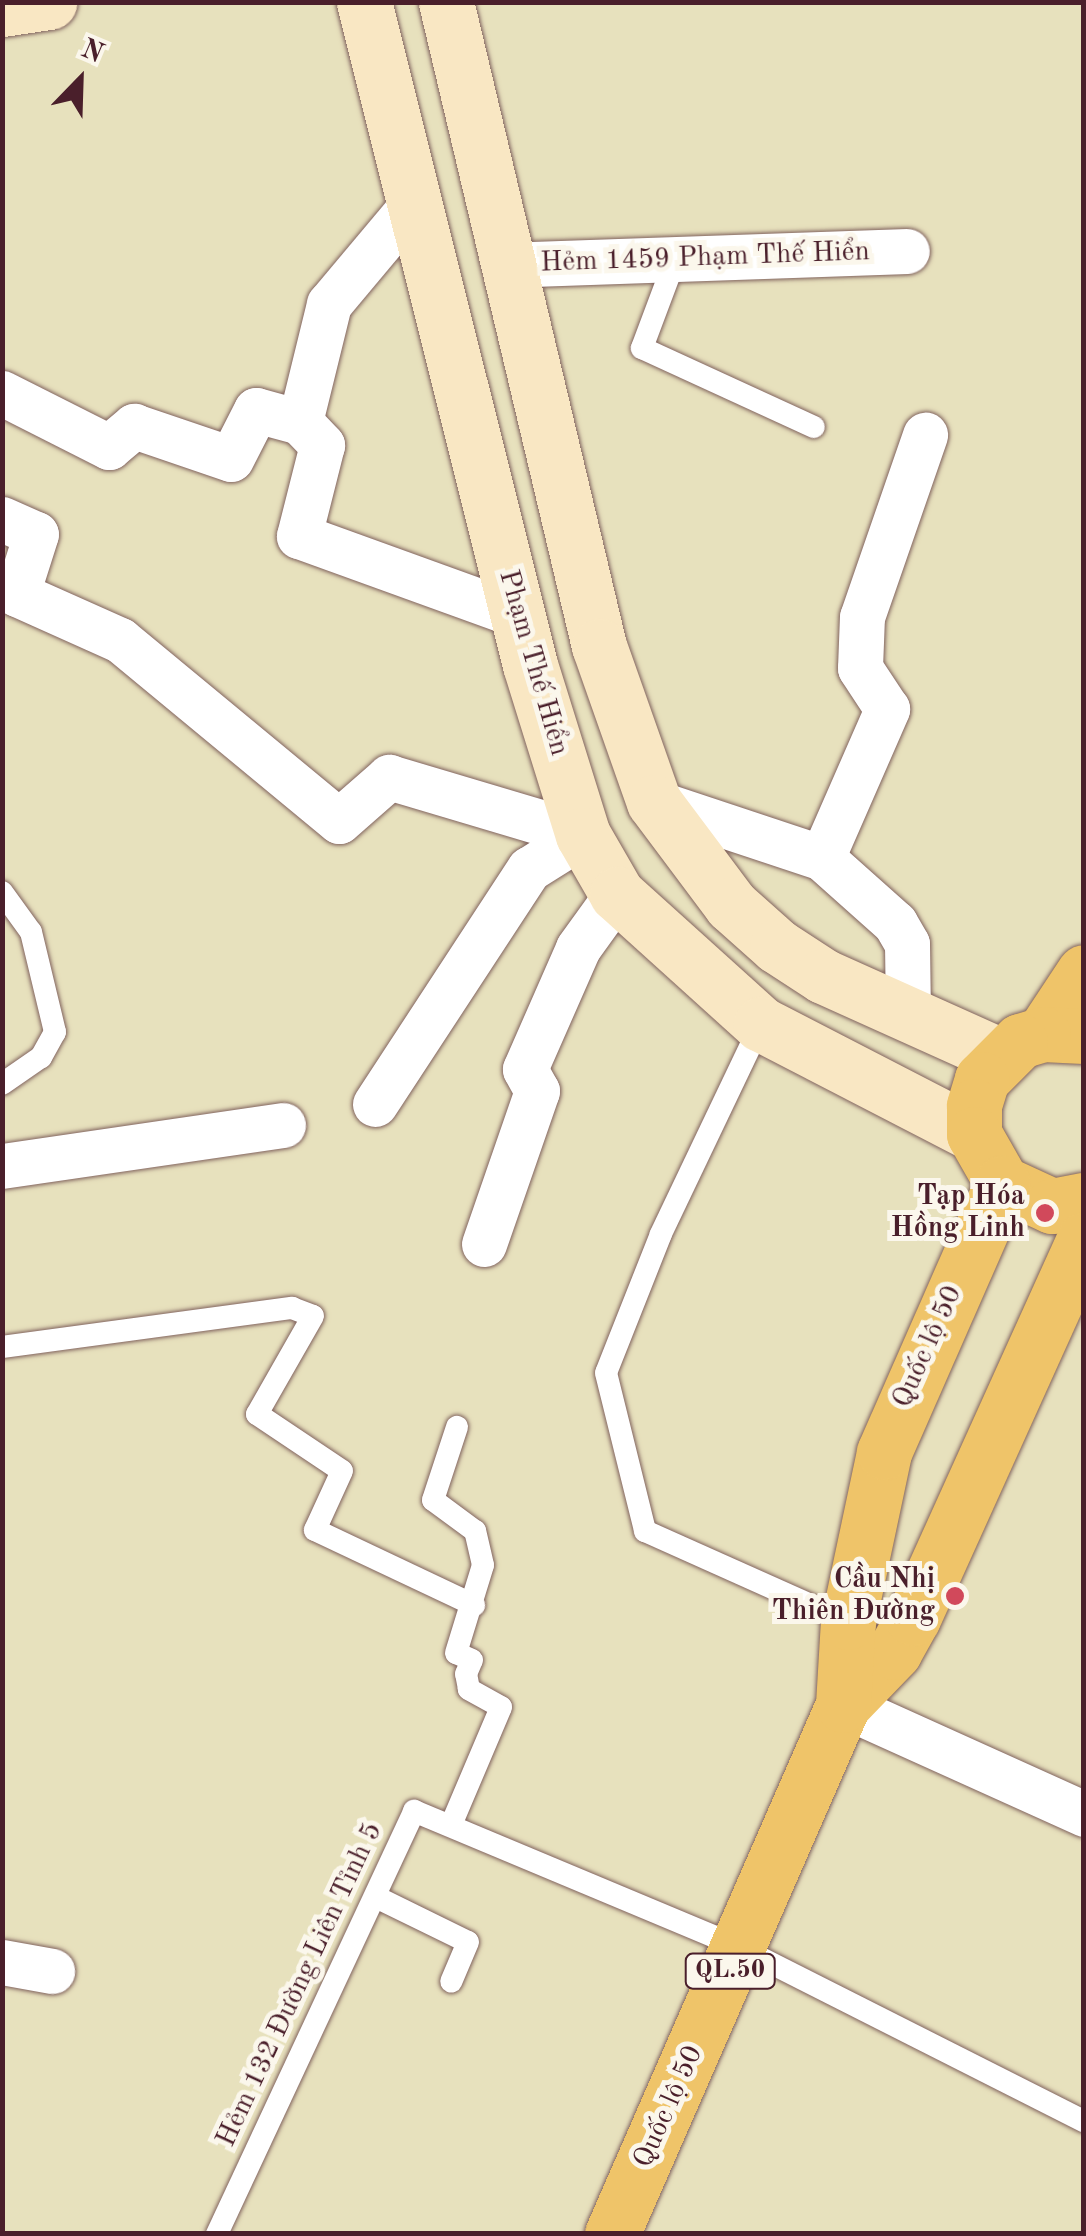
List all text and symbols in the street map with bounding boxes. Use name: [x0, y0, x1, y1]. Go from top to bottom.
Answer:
north arrow: [30, 30, 130, 130]
text: N: [76, 35, 107, 69]
street label: Hẻm 1459 Phạm Thế Hiển: [540, 235, 870, 281]
street label: Phạm Thế Hiển: [490, 566, 576, 760]
place label: Tạp Hóa Hồng Linh: [891, 1180, 1025, 1246]
marker: Tạp Hóa Hồng Linh: [1034, 1202, 1056, 1224]
street label: Quốc lộ 50: [886, 1281, 970, 1413]
place label: Cầu Nhị Thiên Đường: [772, 1563, 935, 1629]
marker: Cầu Nhị Thiên Đường: [944, 1585, 966, 1607]
street label: Hẻm 132 Đường Liên Tỉnh 5: [210, 1817, 390, 2153]
road number: QL.50: [682, 1951, 778, 1991]
street label: Quốc lộ 50: [627, 2041, 711, 2173]

